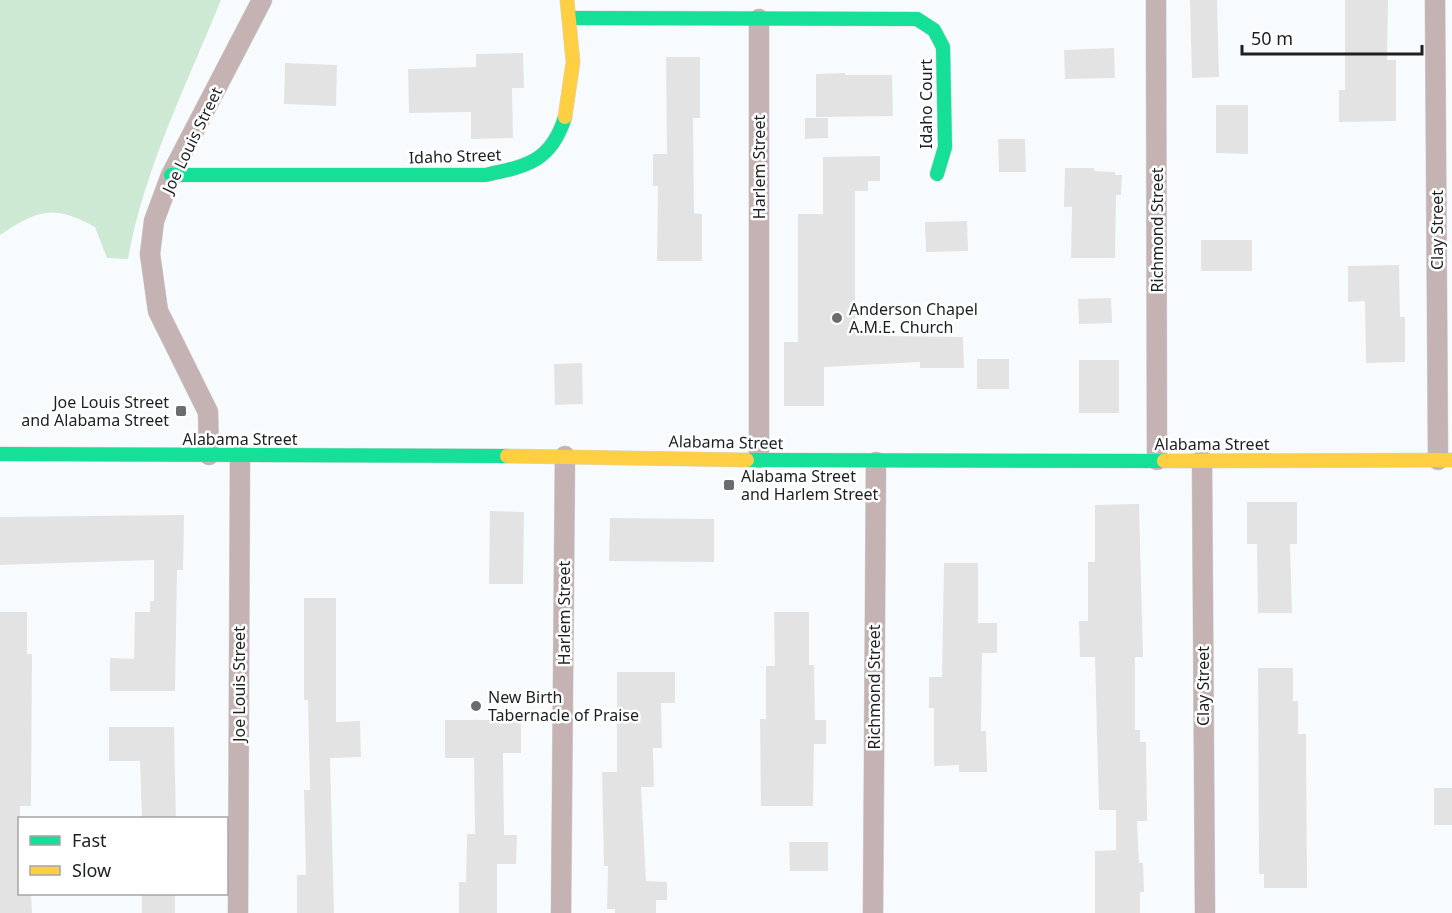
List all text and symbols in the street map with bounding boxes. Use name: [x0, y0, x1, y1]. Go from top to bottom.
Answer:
scale bar: [1242, 18, 1422, 56]
text: 50 m: [1251, 26, 1293, 50]
street label: Idaho Court: [915, 59, 937, 149]
street label: Joe Louis Street: [156, 83, 227, 199]
street label: Harlem Street: [748, 115, 770, 219]
street label: Idaho Street: [408, 143, 502, 169]
street label: Richmond Street: [1146, 167, 1168, 292]
street label: Clay Street: [1426, 190, 1448, 270]
place label: Anderson Chapel A.M.E. Church: [849, 298, 978, 338]
marker: Anderson Chapel A.M.E. Church: [830, 311, 844, 325]
place label: Joe Louis Street and Alabama Street: [21, 391, 169, 431]
marker: Joe Louis Street and Alabama Street: [174, 404, 188, 418]
street label: Alabama Street: [183, 428, 298, 450]
street label: Alabama Street: [668, 430, 784, 454]
street label: Alabama Street: [1155, 433, 1270, 455]
place label: Alabama Street and Harlem Street: [741, 465, 878, 505]
marker: Alabama Street and Harlem Street: [722, 478, 736, 492]
street label: Harlem Street: [553, 561, 575, 665]
street label: Richmond Street: [863, 624, 885, 749]
street label: Joe Louis Street: [228, 626, 250, 744]
street label: Clay Street: [1192, 646, 1214, 726]
place label: New Birth Tabernacle of Praise: [488, 686, 639, 726]
marker: New Birth Tabernacle of Praise: [469, 699, 483, 713]
legend: [18, 817, 228, 895]
text: Fast: [72, 828, 107, 852]
text: Slow: [72, 858, 111, 882]

